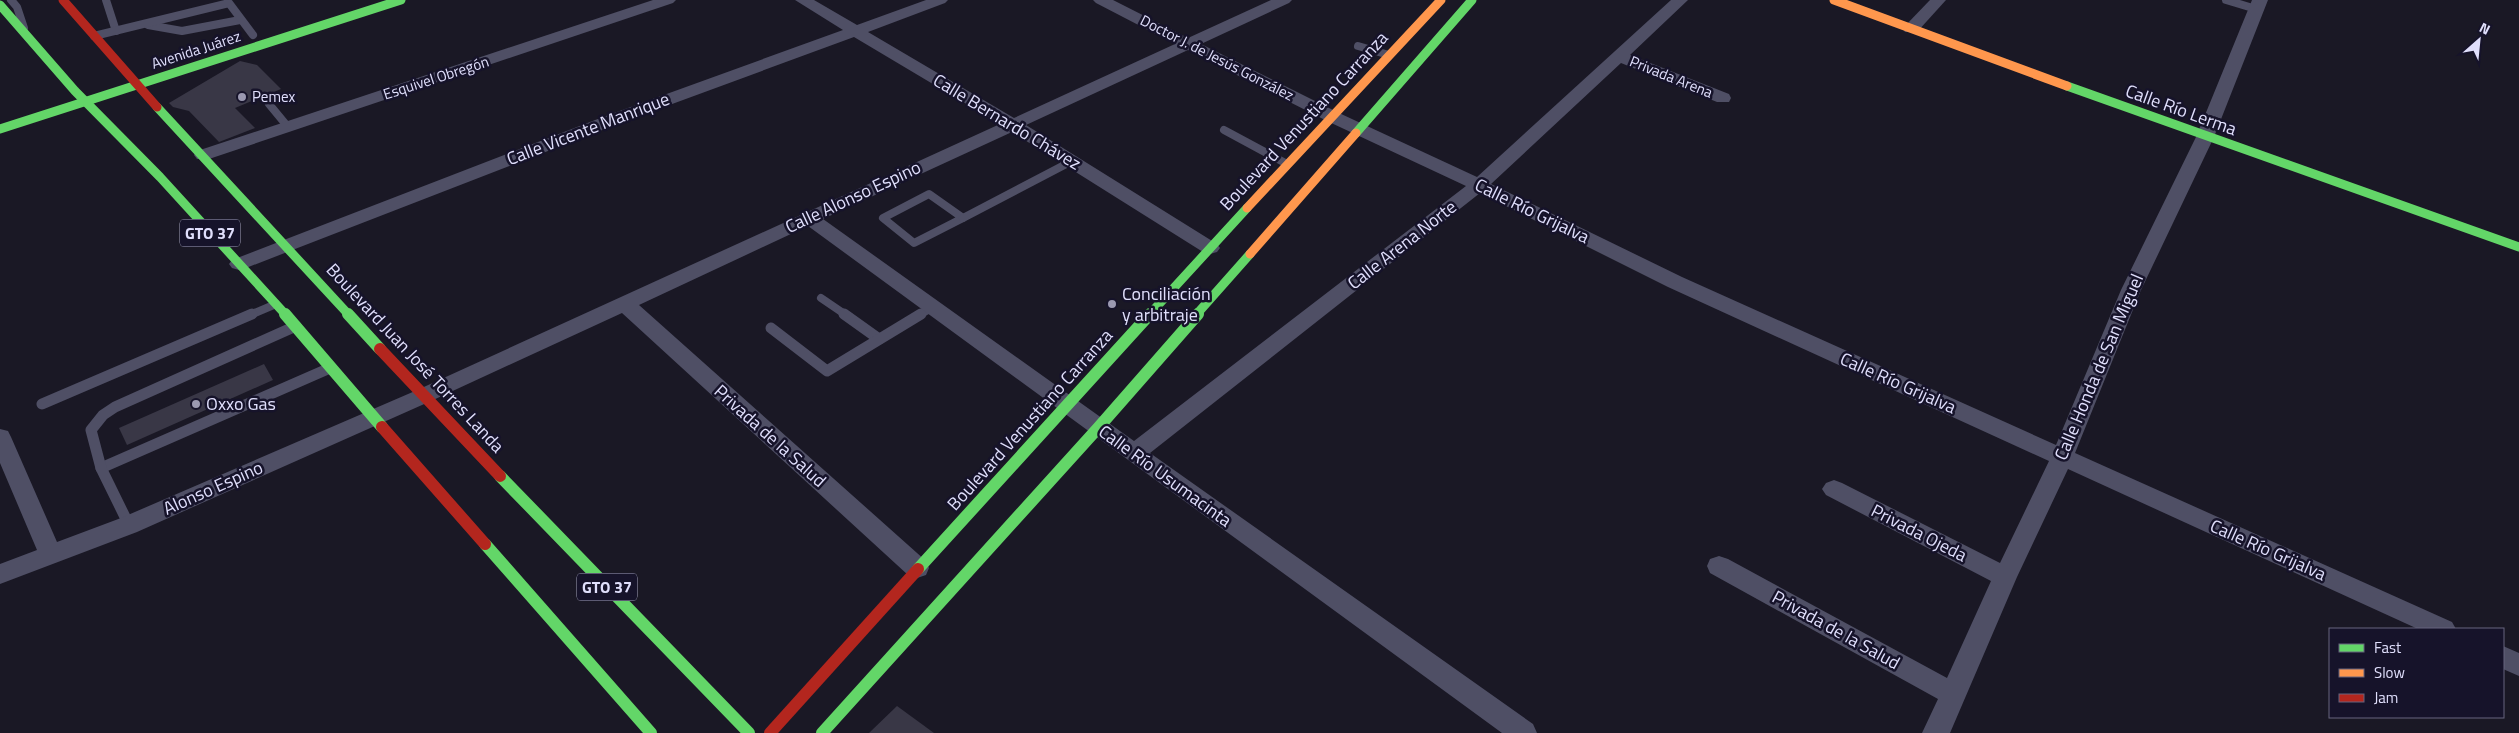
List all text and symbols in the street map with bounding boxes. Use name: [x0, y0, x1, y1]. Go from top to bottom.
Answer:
street label: Doctor J. de Jesús González: [1136, 9, 1298, 106]
north arrow: [2454, 15, 2504, 65]
text: N: [2476, 16, 2494, 40]
street label: Avenida Juárez: [148, 24, 244, 75]
street label: Boulevard Venustiano Carranza: [1213, 25, 1394, 216]
street label: Privada Arena: [1626, 49, 1717, 104]
street label: Esquivel Obregón: [380, 50, 492, 105]
street label: Calle Bernardo Chávez: [928, 67, 1086, 177]
street label: Calle Río Lerma: [2122, 77, 2241, 142]
place label: Pemex: [252, 85, 295, 108]
street label: Calle Vicente Manrique: [502, 85, 673, 172]
marker: Pemex: [236, 91, 248, 103]
street label: Calle Alonso Espino: [780, 153, 925, 240]
street label: Calle Río Grijalva: [1470, 171, 1594, 250]
street label: Calle Arena Norte: [1341, 193, 1462, 296]
road number: GTO 37: [180, 220, 240, 247]
street label: Boulevard Juan José Torres Landa: [320, 257, 511, 458]
street label: Calle Honda de San Miguel: [2047, 269, 2150, 464]
place label: Conciliación y arbitraje: [1122, 280, 1211, 328]
marker: Conciliación y arbitraje: [1106, 298, 1118, 310]
street label: Boulevard Venustiano Carranza: [940, 323, 1119, 517]
street label: Calle Río Grijalva: [1836, 345, 1961, 420]
street label: Privada de la Salud: [708, 378, 832, 493]
place label: Oxxo Gas: [206, 390, 276, 417]
marker: Oxxo Gas: [190, 398, 202, 410]
street label: Calle Río Usumacinta: [1093, 418, 1238, 533]
street label: Alonso Espino: [159, 453, 267, 522]
street label: Privada Ojeda: [1867, 497, 1972, 568]
street label: Calle Río Grijalva: [2206, 512, 2331, 587]
road number: GTO 37: [577, 574, 637, 600]
street label: Privada de la Salud: [1767, 583, 1905, 676]
legend: [2329, 628, 2504, 718]
text: Fast: [2374, 636, 2402, 659]
text: Slow: [2374, 661, 2405, 684]
text: Jam: [2374, 686, 2398, 709]

